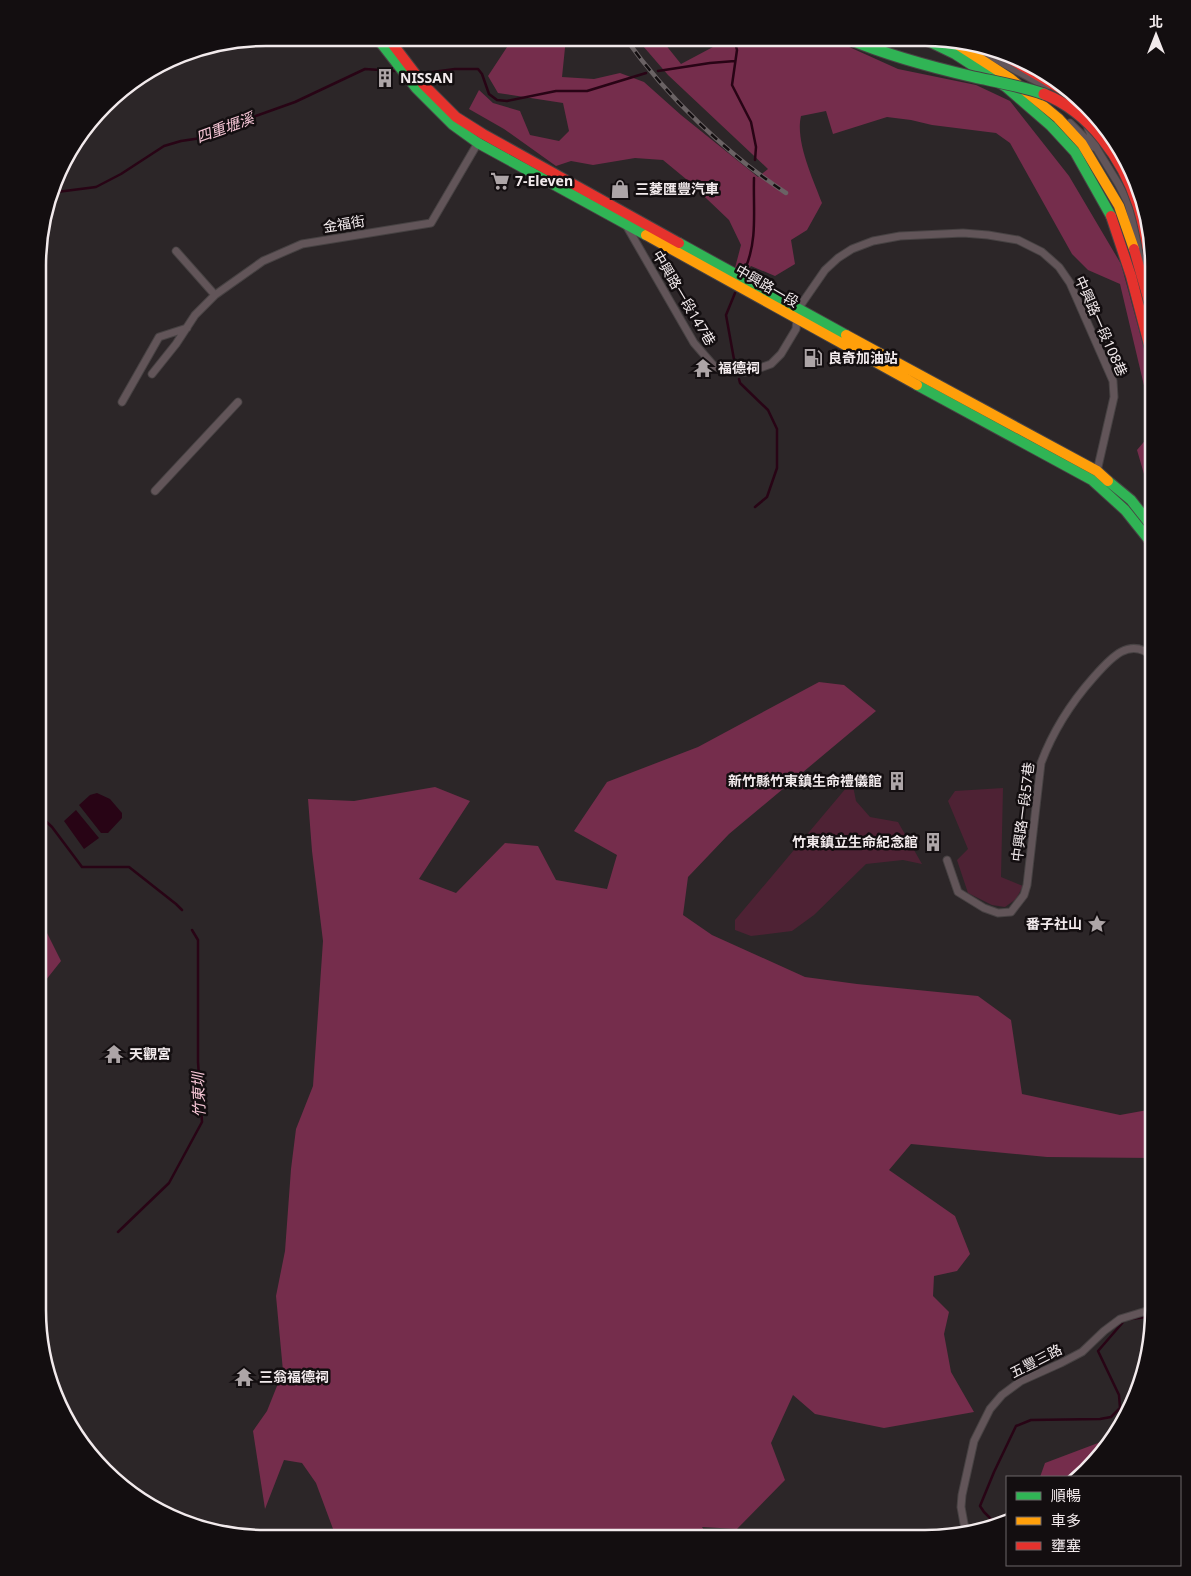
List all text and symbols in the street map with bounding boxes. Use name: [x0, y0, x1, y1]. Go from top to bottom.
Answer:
north arrow: [1131, 10, 1181, 60]
text: 北: [1149, 12, 1163, 31]
building icon: NISSAN: [374, 67, 396, 89]
place label: NISSAN: [400, 68, 453, 87]
water label: 四重壢溪: [193, 107, 258, 147]
supermarket icon: 7-Eleven: [489, 170, 511, 192]
place label: 7-Eleven: [515, 171, 573, 190]
shop icon: 三菱匯豐汽車: [609, 178, 631, 200]
place label: 三菱匯豐汽車: [635, 179, 719, 198]
street label: 金福街: [322, 211, 366, 236]
street label: 中興路一段147巷: [648, 247, 720, 349]
street label: 中興路一段: [732, 260, 802, 311]
street label: 中興路一段108巷: [1071, 273, 1132, 379]
fuel station icon: 良奇加油站: [802, 347, 824, 369]
place label: 良奇加油站: [828, 348, 898, 367]
temple icon: 福德祠: [692, 357, 714, 379]
place label: 福德祠: [718, 358, 760, 377]
street label: 中興路一段57巷: [1007, 761, 1038, 863]
building icon: 新竹縣竹東鎮生命禮儀館: [886, 770, 908, 792]
place label: 新竹縣竹東鎮生命禮儀館: [728, 771, 882, 790]
building icon: 竹東鎮立生命紀念館: [922, 831, 944, 853]
place label: 竹東鎮立生命紀念館: [792, 832, 918, 851]
place icon: 番子社山: [1086, 913, 1108, 935]
place label: 番子社山: [1026, 914, 1082, 933]
temple icon: 天觀宮: [103, 1043, 125, 1065]
place label: 天觀宮: [129, 1044, 171, 1063]
water label: 竹東圳: [187, 1070, 209, 1118]
street label: 五豐三路: [1007, 1339, 1065, 1382]
temple icon: 三翁福德祠: [233, 1366, 255, 1388]
place label: 三翁福德祠: [259, 1367, 329, 1386]
legend: [1006, 1476, 1181, 1566]
text: 順暢: [1051, 1485, 1081, 1505]
text: 車多: [1051, 1510, 1081, 1530]
text: 壅塞: [1051, 1535, 1081, 1555]

